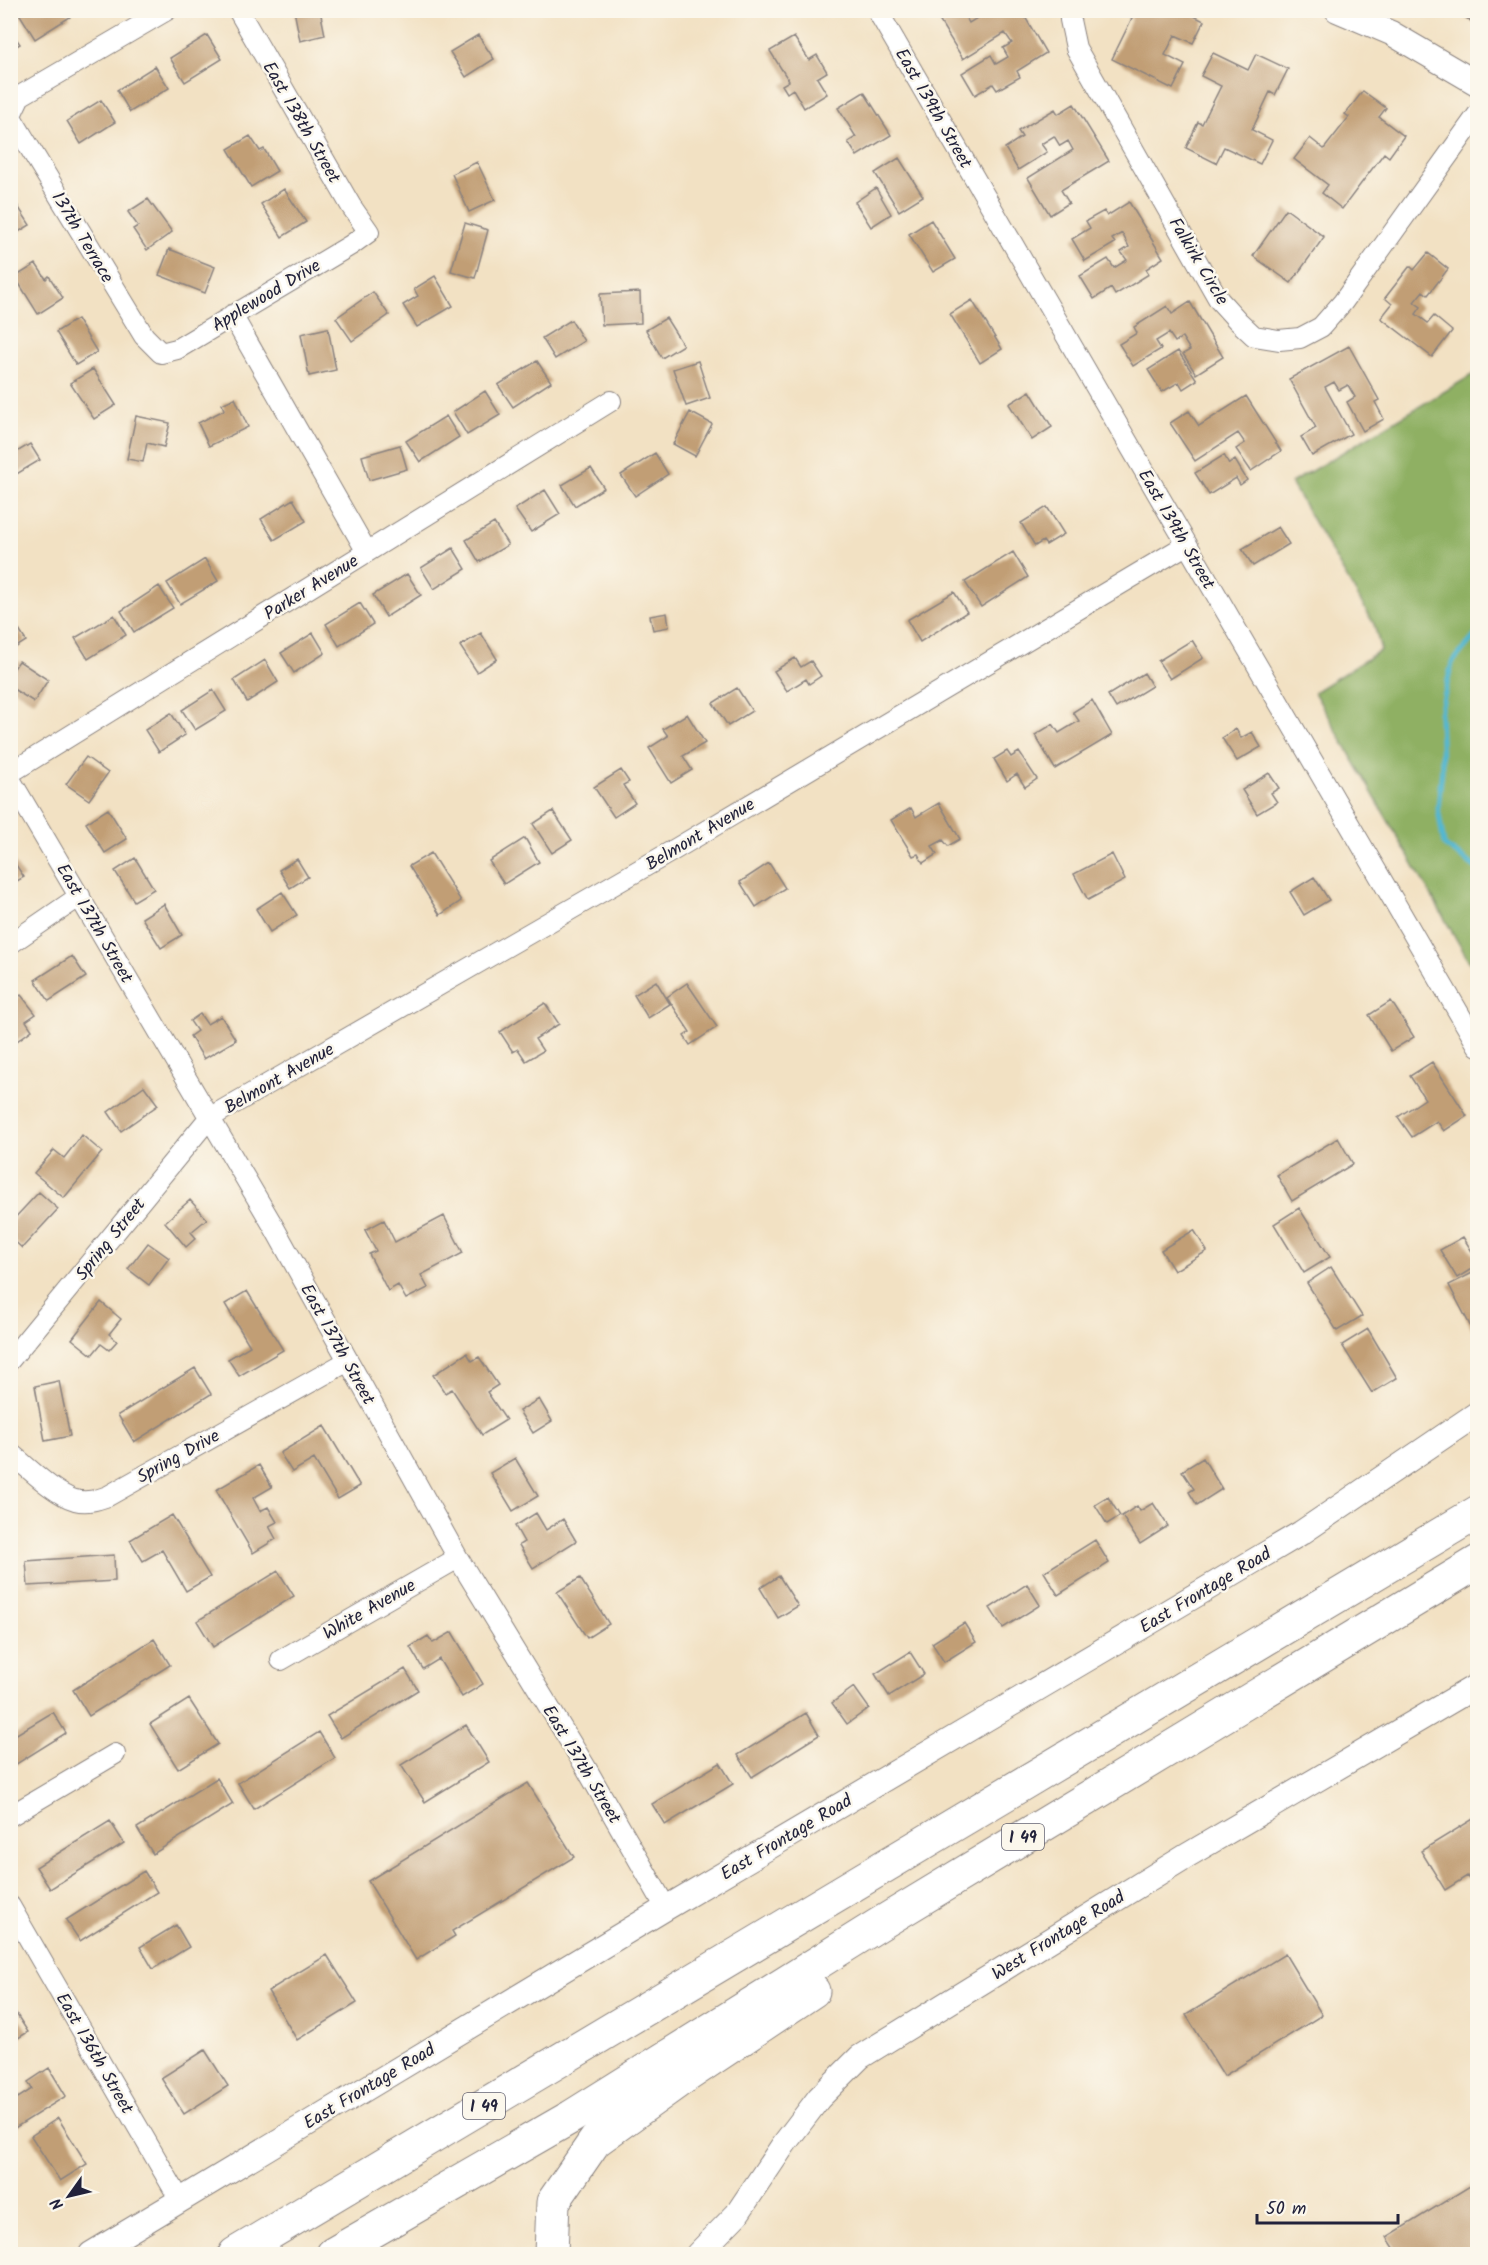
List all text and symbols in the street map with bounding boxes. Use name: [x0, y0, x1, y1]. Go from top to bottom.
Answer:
street label: East 139th Street: [886, 43, 980, 175]
street label: East 138th Street: [254, 56, 348, 190]
street label: 137th Terrace: [43, 186, 120, 289]
street label: Falkirk Circle: [1160, 212, 1235, 311]
street label: Applewood Drive: [207, 252, 327, 340]
street label: East 139th Street: [1129, 464, 1223, 596]
street label: Parker Avenue: [259, 548, 365, 629]
street label: Belmont Avenue: [640, 791, 761, 879]
street label: East 137th Street: [48, 858, 140, 990]
street label: Belmont Avenue: [219, 1036, 340, 1123]
street label: Spring Street: [69, 1191, 154, 1288]
street label: East 137th Street: [291, 1279, 382, 1411]
street label: Spring Drive: [132, 1422, 226, 1492]
street label: East Frontage Road: [1134, 1540, 1278, 1642]
street label: White Avenue: [318, 1572, 422, 1649]
street label: East 137th Street: [534, 1700, 628, 1831]
street label: East Frontage Road: [715, 1787, 859, 1889]
road number: I 49: [1002, 1824, 1044, 1850]
street label: West Frontage Road: [986, 1883, 1132, 1989]
street label: East 136th Street: [47, 1988, 141, 2121]
street label: East Frontage Road: [298, 2036, 442, 2138]
road number: I 49: [463, 2093, 505, 2119]
north arrow: [39, 2166, 99, 2226]
scale bar: [1257, 2187, 1398, 2225]
text: N: [45, 2192, 71, 2215]
text: 50 m: [1266, 2195, 1306, 2224]

